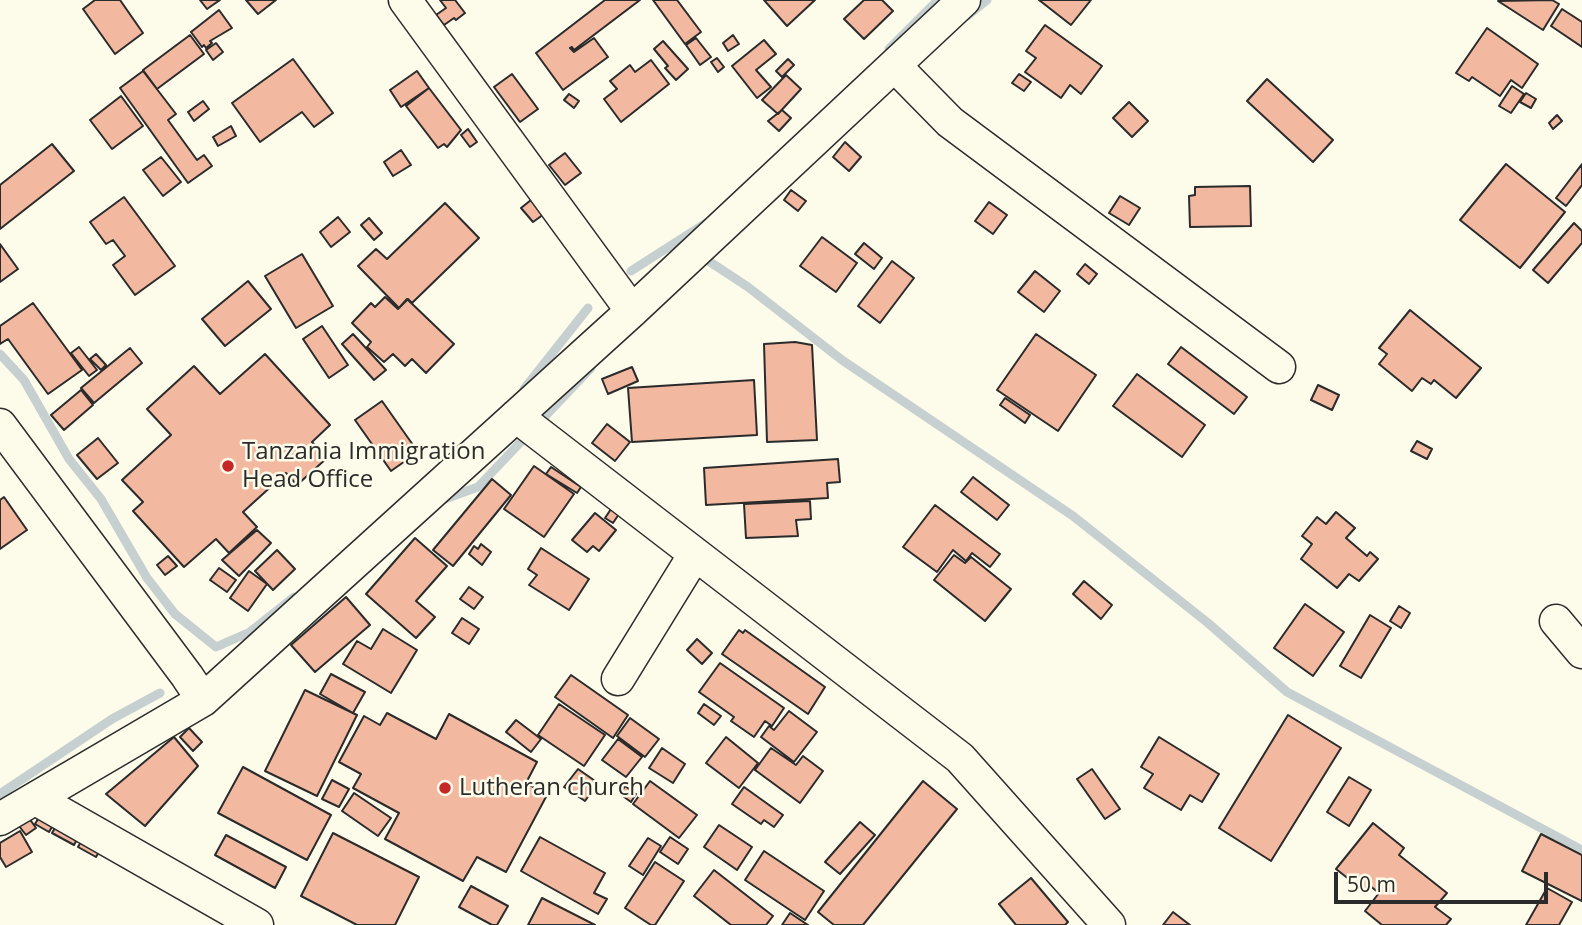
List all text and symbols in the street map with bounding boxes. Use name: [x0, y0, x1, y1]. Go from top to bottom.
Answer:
place label: Tanzania Immigration Head Office: [242, 438, 485, 494]
marker: Tanzania Immigration Head Office: [220, 458, 236, 474]
place label: Lutheran church: [459, 774, 644, 802]
marker: Lutheran church: [437, 780, 453, 796]
scale bar: [1337, 858, 1550, 902]
text: 50 m: [1347, 870, 1396, 898]

